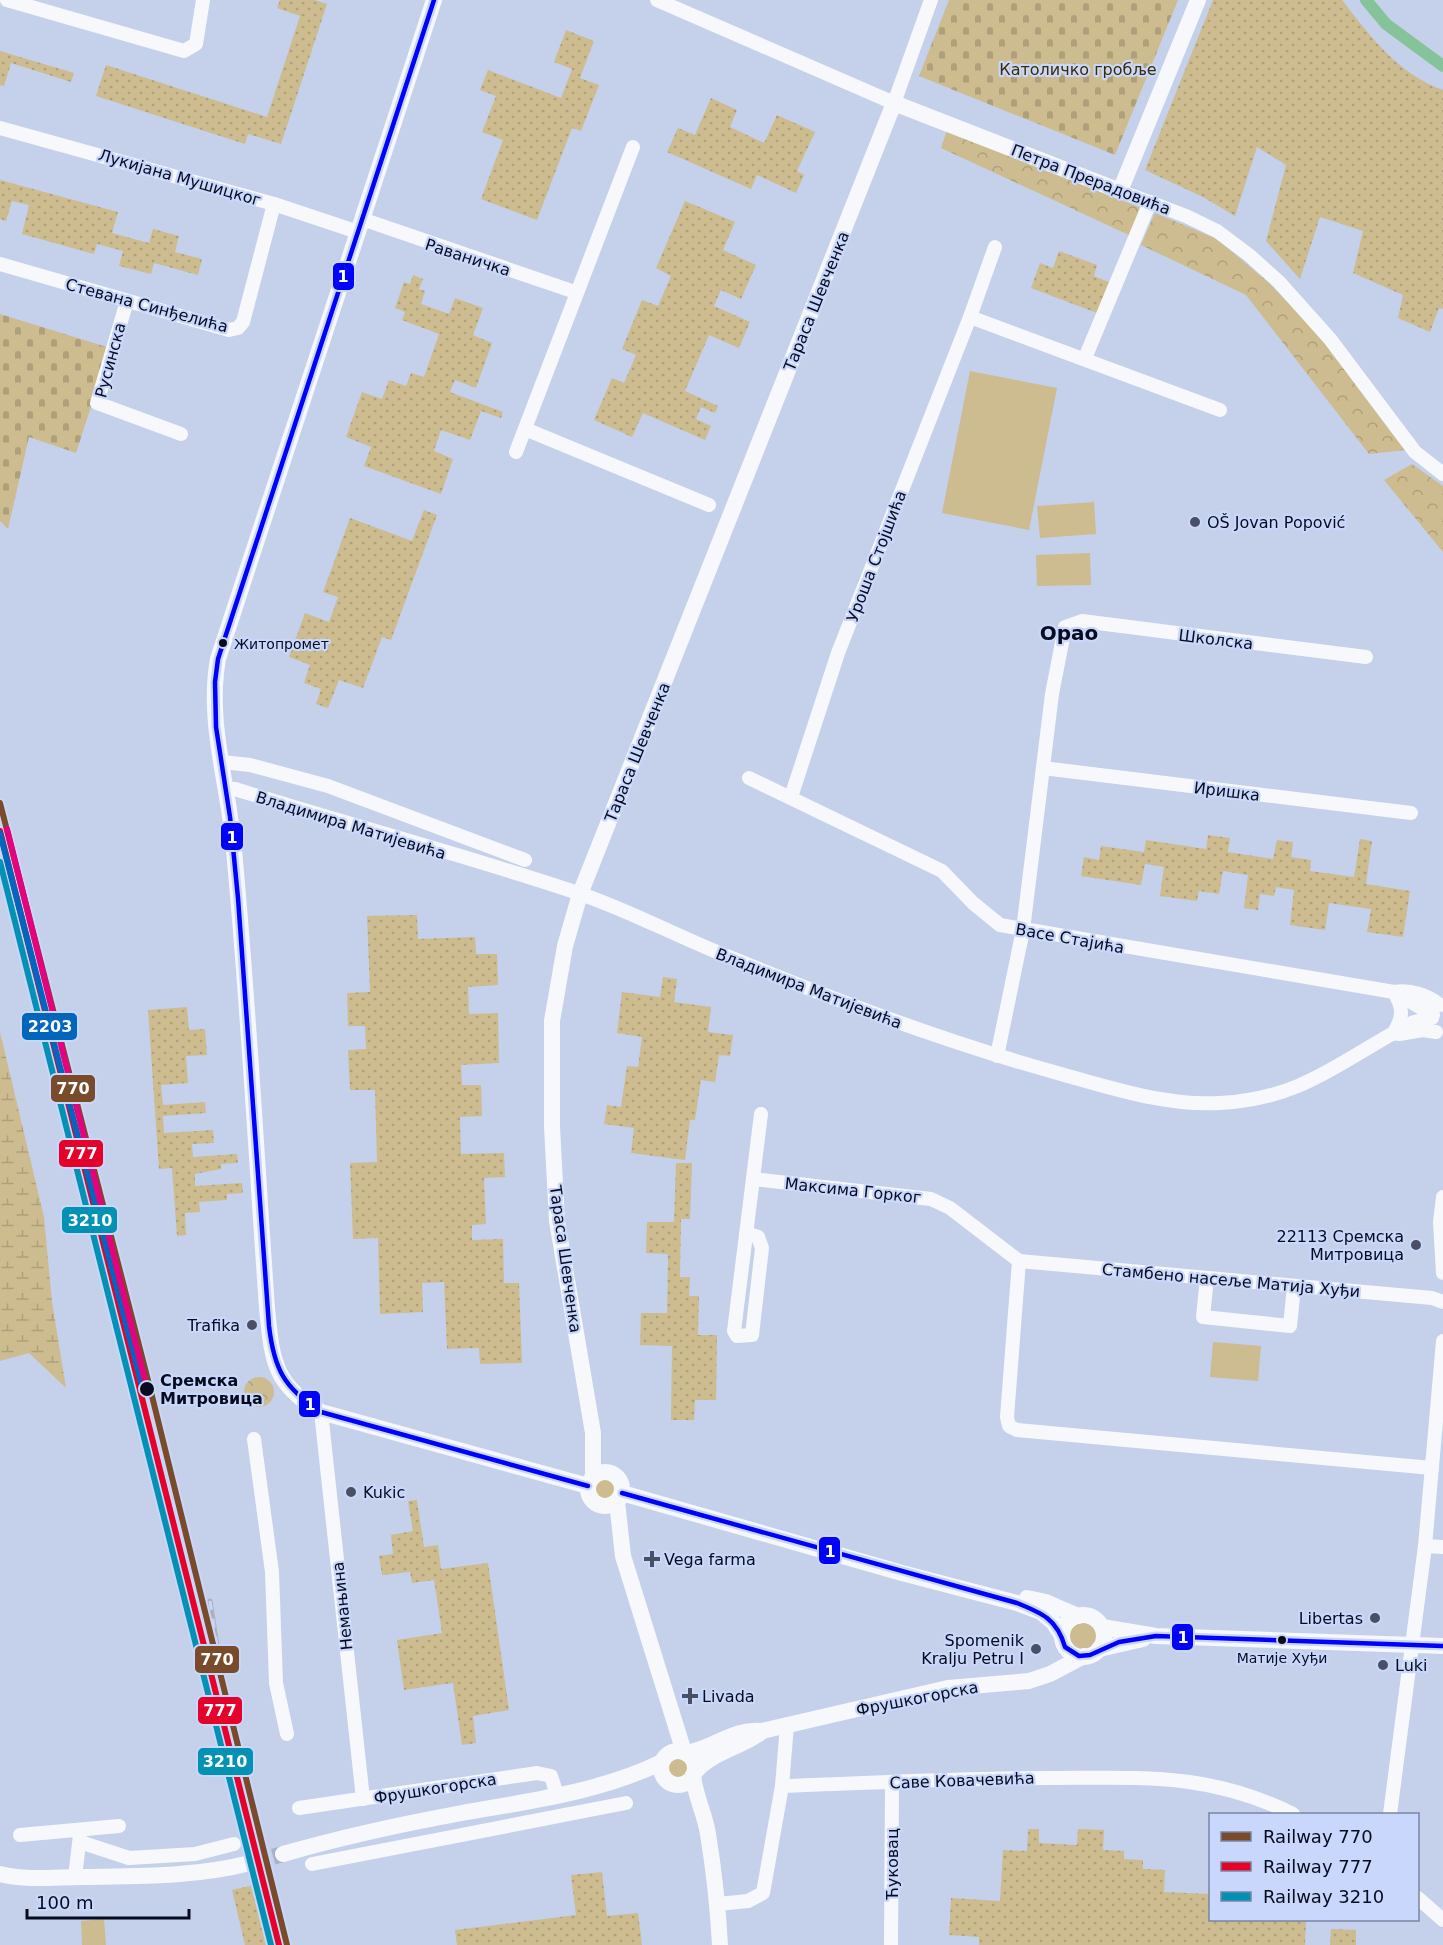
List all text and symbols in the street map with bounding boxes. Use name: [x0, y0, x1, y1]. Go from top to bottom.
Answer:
park label: Католичко гробље: [999, 60, 1157, 79]
street label: Петра Прерадовића: [1008, 140, 1173, 219]
street label: Лукијана Мушицког: [96, 145, 263, 210]
street label: Тараса Шевченка: [779, 229, 853, 375]
street label: Раваничка: [423, 235, 513, 280]
line badge: 1: [332, 262, 355, 291]
text: 1: [337, 267, 349, 286]
street label: Стевана Синђелића: [63, 275, 230, 336]
street label: Русинска: [91, 320, 130, 400]
street label: Уроша Стојшића: [843, 488, 910, 625]
place label: OŠ Jovan Popović: [1207, 513, 1345, 532]
marker: OŠ Jovan Popović: [1188, 515, 1202, 529]
district label: Орао: [1040, 621, 1098, 645]
street label: Школска: [1178, 625, 1254, 653]
place label: Житопромет: [234, 636, 329, 652]
marker: Житопромет: [217, 637, 229, 649]
street label: Тараса Шевченка: [600, 680, 674, 826]
street label: Иришка: [1193, 778, 1261, 805]
street label: Владимира Матијевића: [254, 787, 448, 863]
line badge: 1: [220, 822, 244, 851]
text: 1: [226, 828, 238, 847]
street label: Васе Стајића: [1014, 920, 1126, 957]
street label: Владимира Матијевића: [713, 944, 904, 1033]
line badge: 2203: [21, 1012, 78, 1041]
text: 2203: [28, 1017, 72, 1036]
line badge: 770: [50, 1074, 96, 1103]
text: 770: [56, 1079, 90, 1098]
line badge: 777: [58, 1139, 104, 1168]
text: 777: [64, 1144, 98, 1163]
street label: Максима Горког: [784, 1174, 922, 1207]
street label: Тараса Шевченка: [546, 1183, 585, 1334]
line badge: 3210: [61, 1206, 118, 1234]
text: 3210: [68, 1211, 112, 1230]
place label: 22113 Сремска Митровица: [1277, 1227, 1404, 1264]
marker: 22113 Сремска Митровица: [1409, 1238, 1423, 1252]
street label: Стамбено насеље Матија Хуђи: [1101, 1260, 1361, 1301]
place label: Trafika: [186, 1316, 240, 1335]
marker: Trafika: [245, 1318, 259, 1332]
place label: Сремска Митровица: [160, 1371, 263, 1408]
marker: Сремска Митровица: [138, 1380, 156, 1398]
line badge: 1: [298, 1390, 321, 1418]
text: 1: [304, 1395, 316, 1414]
place label: Kukic: [363, 1483, 405, 1502]
marker: Kukic: [344, 1485, 358, 1499]
line badge: 1: [818, 1536, 841, 1565]
text: 1: [824, 1542, 836, 1561]
place label: Vega farma: [664, 1550, 756, 1569]
marker: Vega farma: [645, 1552, 659, 1566]
street label: Немањина: [328, 1561, 357, 1651]
place label: Libertas: [1299, 1609, 1363, 1628]
marker: Libertas: [1368, 1611, 1382, 1625]
line badge: 1: [1171, 1623, 1194, 1651]
text: 1: [1177, 1628, 1189, 1647]
place label: Spomenik Kralju Petru I: [921, 1631, 1025, 1668]
marker: Матије Хуђи: [1276, 1634, 1288, 1646]
marker: Spomenik Kralju Petru I: [1029, 1642, 1043, 1656]
line badge: 770: [194, 1645, 240, 1674]
text: 770: [200, 1650, 234, 1669]
place label: Матије Хуђи: [1237, 1650, 1327, 1666]
place label: Luki: [1395, 1656, 1427, 1675]
marker: Luki: [1376, 1658, 1390, 1672]
street label: Фрушкогорска: [854, 1677, 980, 1720]
place label: Livada: [702, 1687, 755, 1706]
marker: Livada: [683, 1689, 697, 1703]
line badge: 777: [197, 1696, 243, 1725]
text: 777: [203, 1701, 237, 1720]
line badge: 3210: [197, 1747, 254, 1776]
text: 3210: [203, 1752, 247, 1771]
street label: Саве Ковачевића: [889, 1768, 1035, 1793]
street label: Фрушкогорска: [372, 1769, 498, 1808]
legend: [1209, 1813, 1419, 1921]
text: Railway 770: [1263, 1826, 1373, 1847]
street label: Ћуковац: [883, 1828, 902, 1901]
text: Railway 777: [1263, 1856, 1373, 1877]
scale bar: [27, 1882, 189, 1920]
text: Railway 3210: [1263, 1886, 1384, 1907]
text: 100 m: [36, 1892, 94, 1913]

